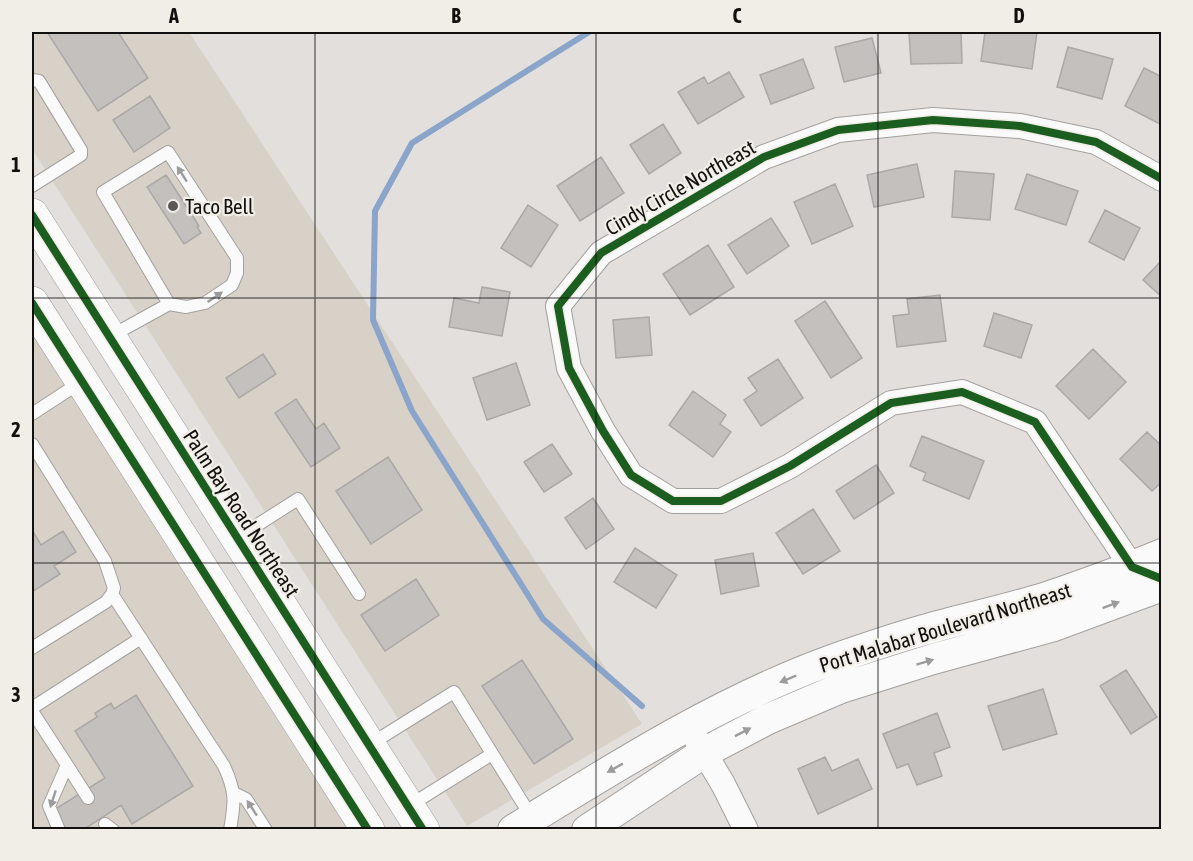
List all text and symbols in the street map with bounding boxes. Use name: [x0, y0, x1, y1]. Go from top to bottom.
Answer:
text: A: [168, 4, 179, 27]
text: B: [451, 4, 461, 27]
text: C: [733, 4, 742, 27]
text: D: [1013, 4, 1025, 27]
street label: Cindy Circle Northeast: [601, 134, 759, 240]
text: 1: [11, 153, 21, 176]
one-way arrow: [177, 166, 188, 182]
place label: Taco Bell: [185, 194, 254, 218]
marker: Taco Bell: [166, 199, 180, 213]
one-way arrow: [206, 291, 223, 302]
text: 2: [11, 418, 21, 441]
street label: Palm Bay Road Northeast: [179, 425, 305, 601]
street label: Port Malabar Boulevard Northeast: [816, 577, 1074, 677]
one-way arrow: [1102, 600, 1120, 609]
one-way arrow: [916, 656, 934, 666]
one-way arrow: [779, 674, 796, 683]
text: 3: [11, 683, 21, 706]
one-way arrow: [735, 727, 752, 737]
one-way arrow: [607, 763, 623, 774]
one-way arrow: [48, 790, 57, 808]
one-way arrow: [247, 800, 258, 817]

